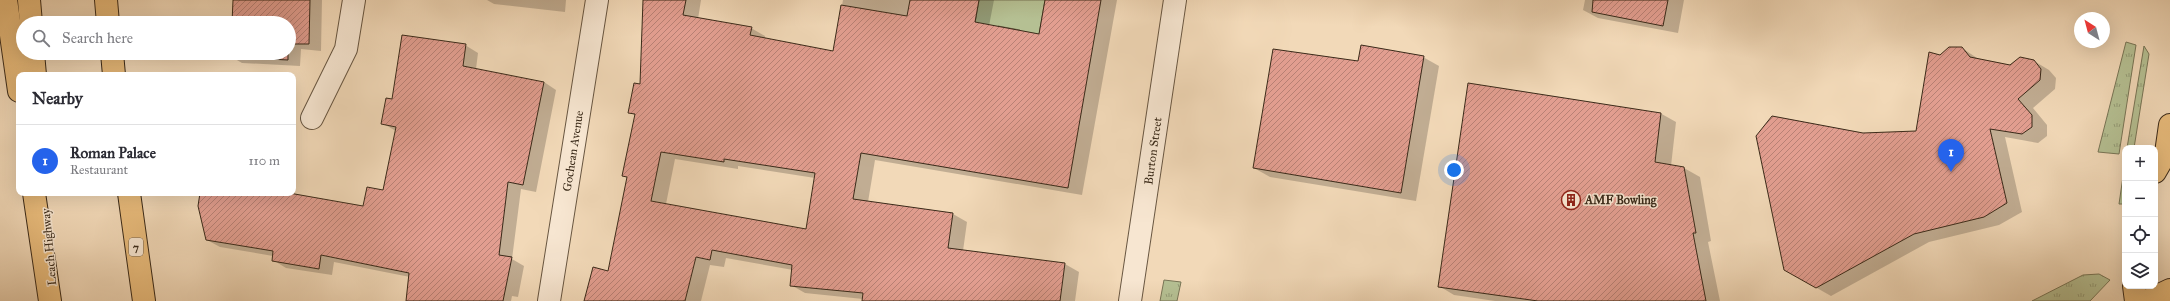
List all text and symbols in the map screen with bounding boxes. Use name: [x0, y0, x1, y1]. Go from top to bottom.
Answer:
north arrow: [2074, 12, 2110, 48]
search box: [16, 16, 296, 60]
icon: search: [30, 27, 52, 49]
text: Search here: [62, 29, 133, 47]
text: Nearby: [32, 88, 83, 109]
street label: Gochean Avenue: [560, 110, 586, 192]
street label: Burton Street: [1141, 116, 1165, 186]
pin: 1: [1938, 139, 1964, 172]
text: Roman Palace: [70, 144, 156, 162]
map controls: [2122, 145, 2158, 289]
button: +: [2122, 145, 2158, 181]
text: 1: [42, 153, 48, 169]
text: 110 m: [248, 153, 280, 169]
your location: [1444, 160, 1464, 180]
text: Restaurant: [70, 162, 128, 178]
button: −: [2122, 181, 2158, 217]
building icon: AMF Bowling: [1560, 189, 1582, 211]
place label: AMF Bowling: [1584, 193, 1657, 208]
street label: Leach Highway: [39, 207, 60, 286]
button: locate: [2122, 217, 2158, 253]
road number: 7: [129, 238, 143, 256]
button: layers: [2122, 253, 2158, 289]

